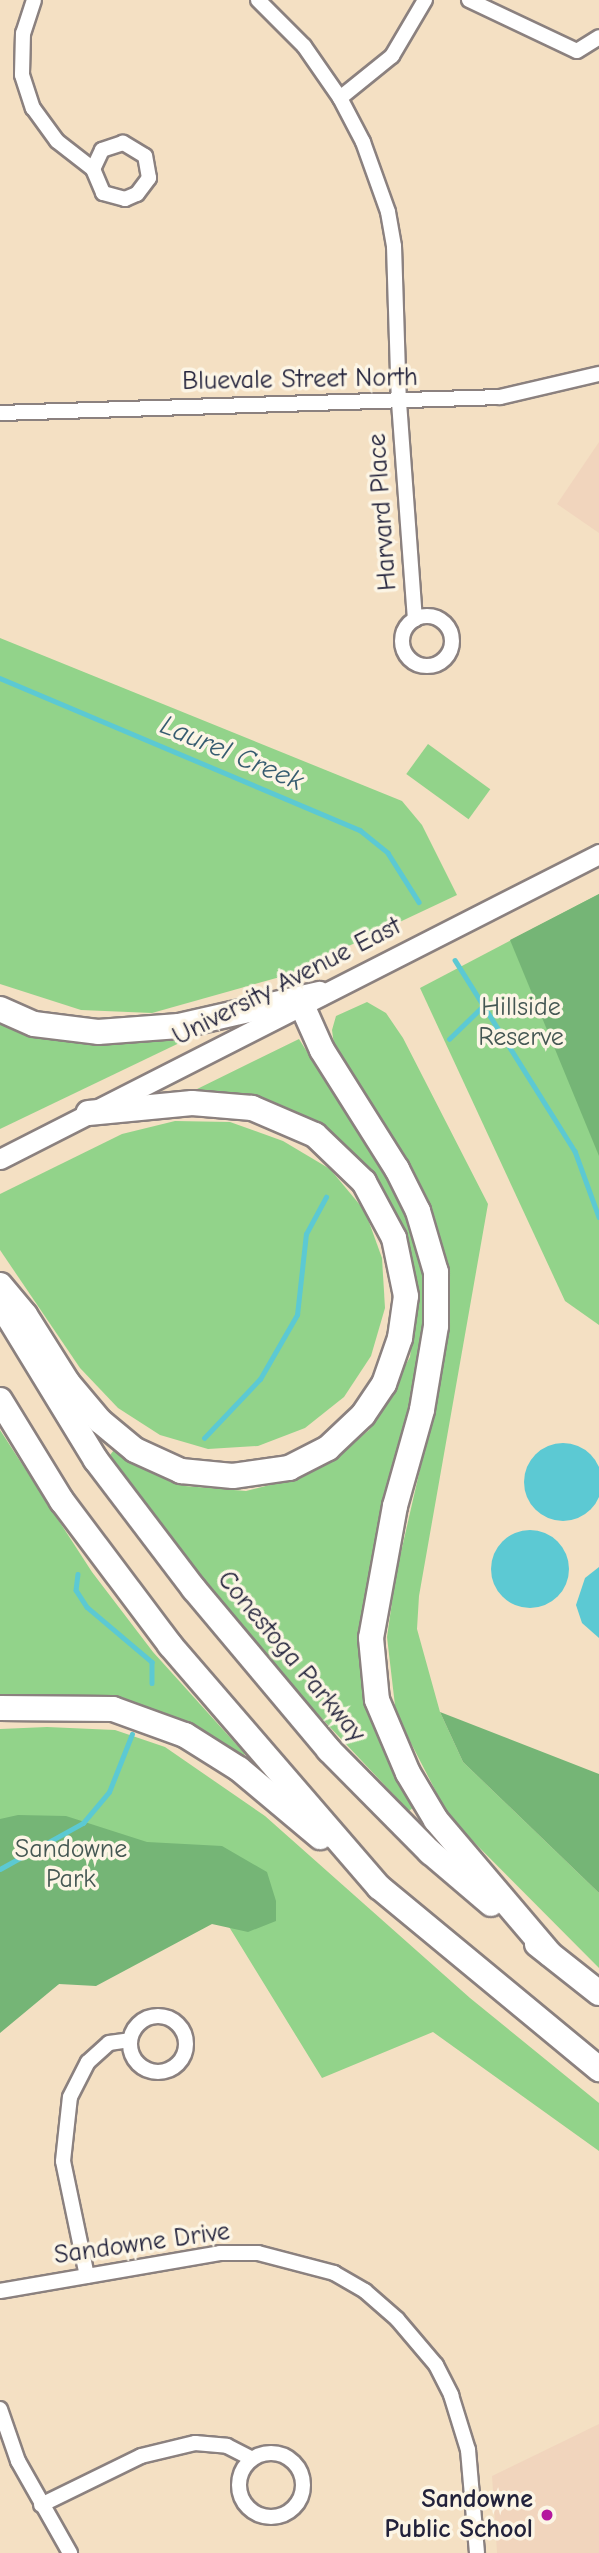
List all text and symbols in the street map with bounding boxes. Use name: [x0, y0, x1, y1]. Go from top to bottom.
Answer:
street label: Bluevale Street North: [182, 362, 418, 398]
street label: Harvard Place: [362, 432, 404, 592]
water label: Laurel Creek: [156, 708, 308, 798]
street label: University Avenue East: [168, 911, 406, 1053]
park label: Hillside Reserve: [478, 992, 564, 1054]
street label: Conestoga Parkway: [210, 1565, 372, 1749]
park label: Sandowne Park: [15, 1834, 127, 1896]
street label: Sandowne Drive: [52, 2216, 232, 2272]
place label: Sandowne Public School: [384, 2484, 533, 2546]
marker: Sandowne Public School: [539, 2507, 555, 2523]

